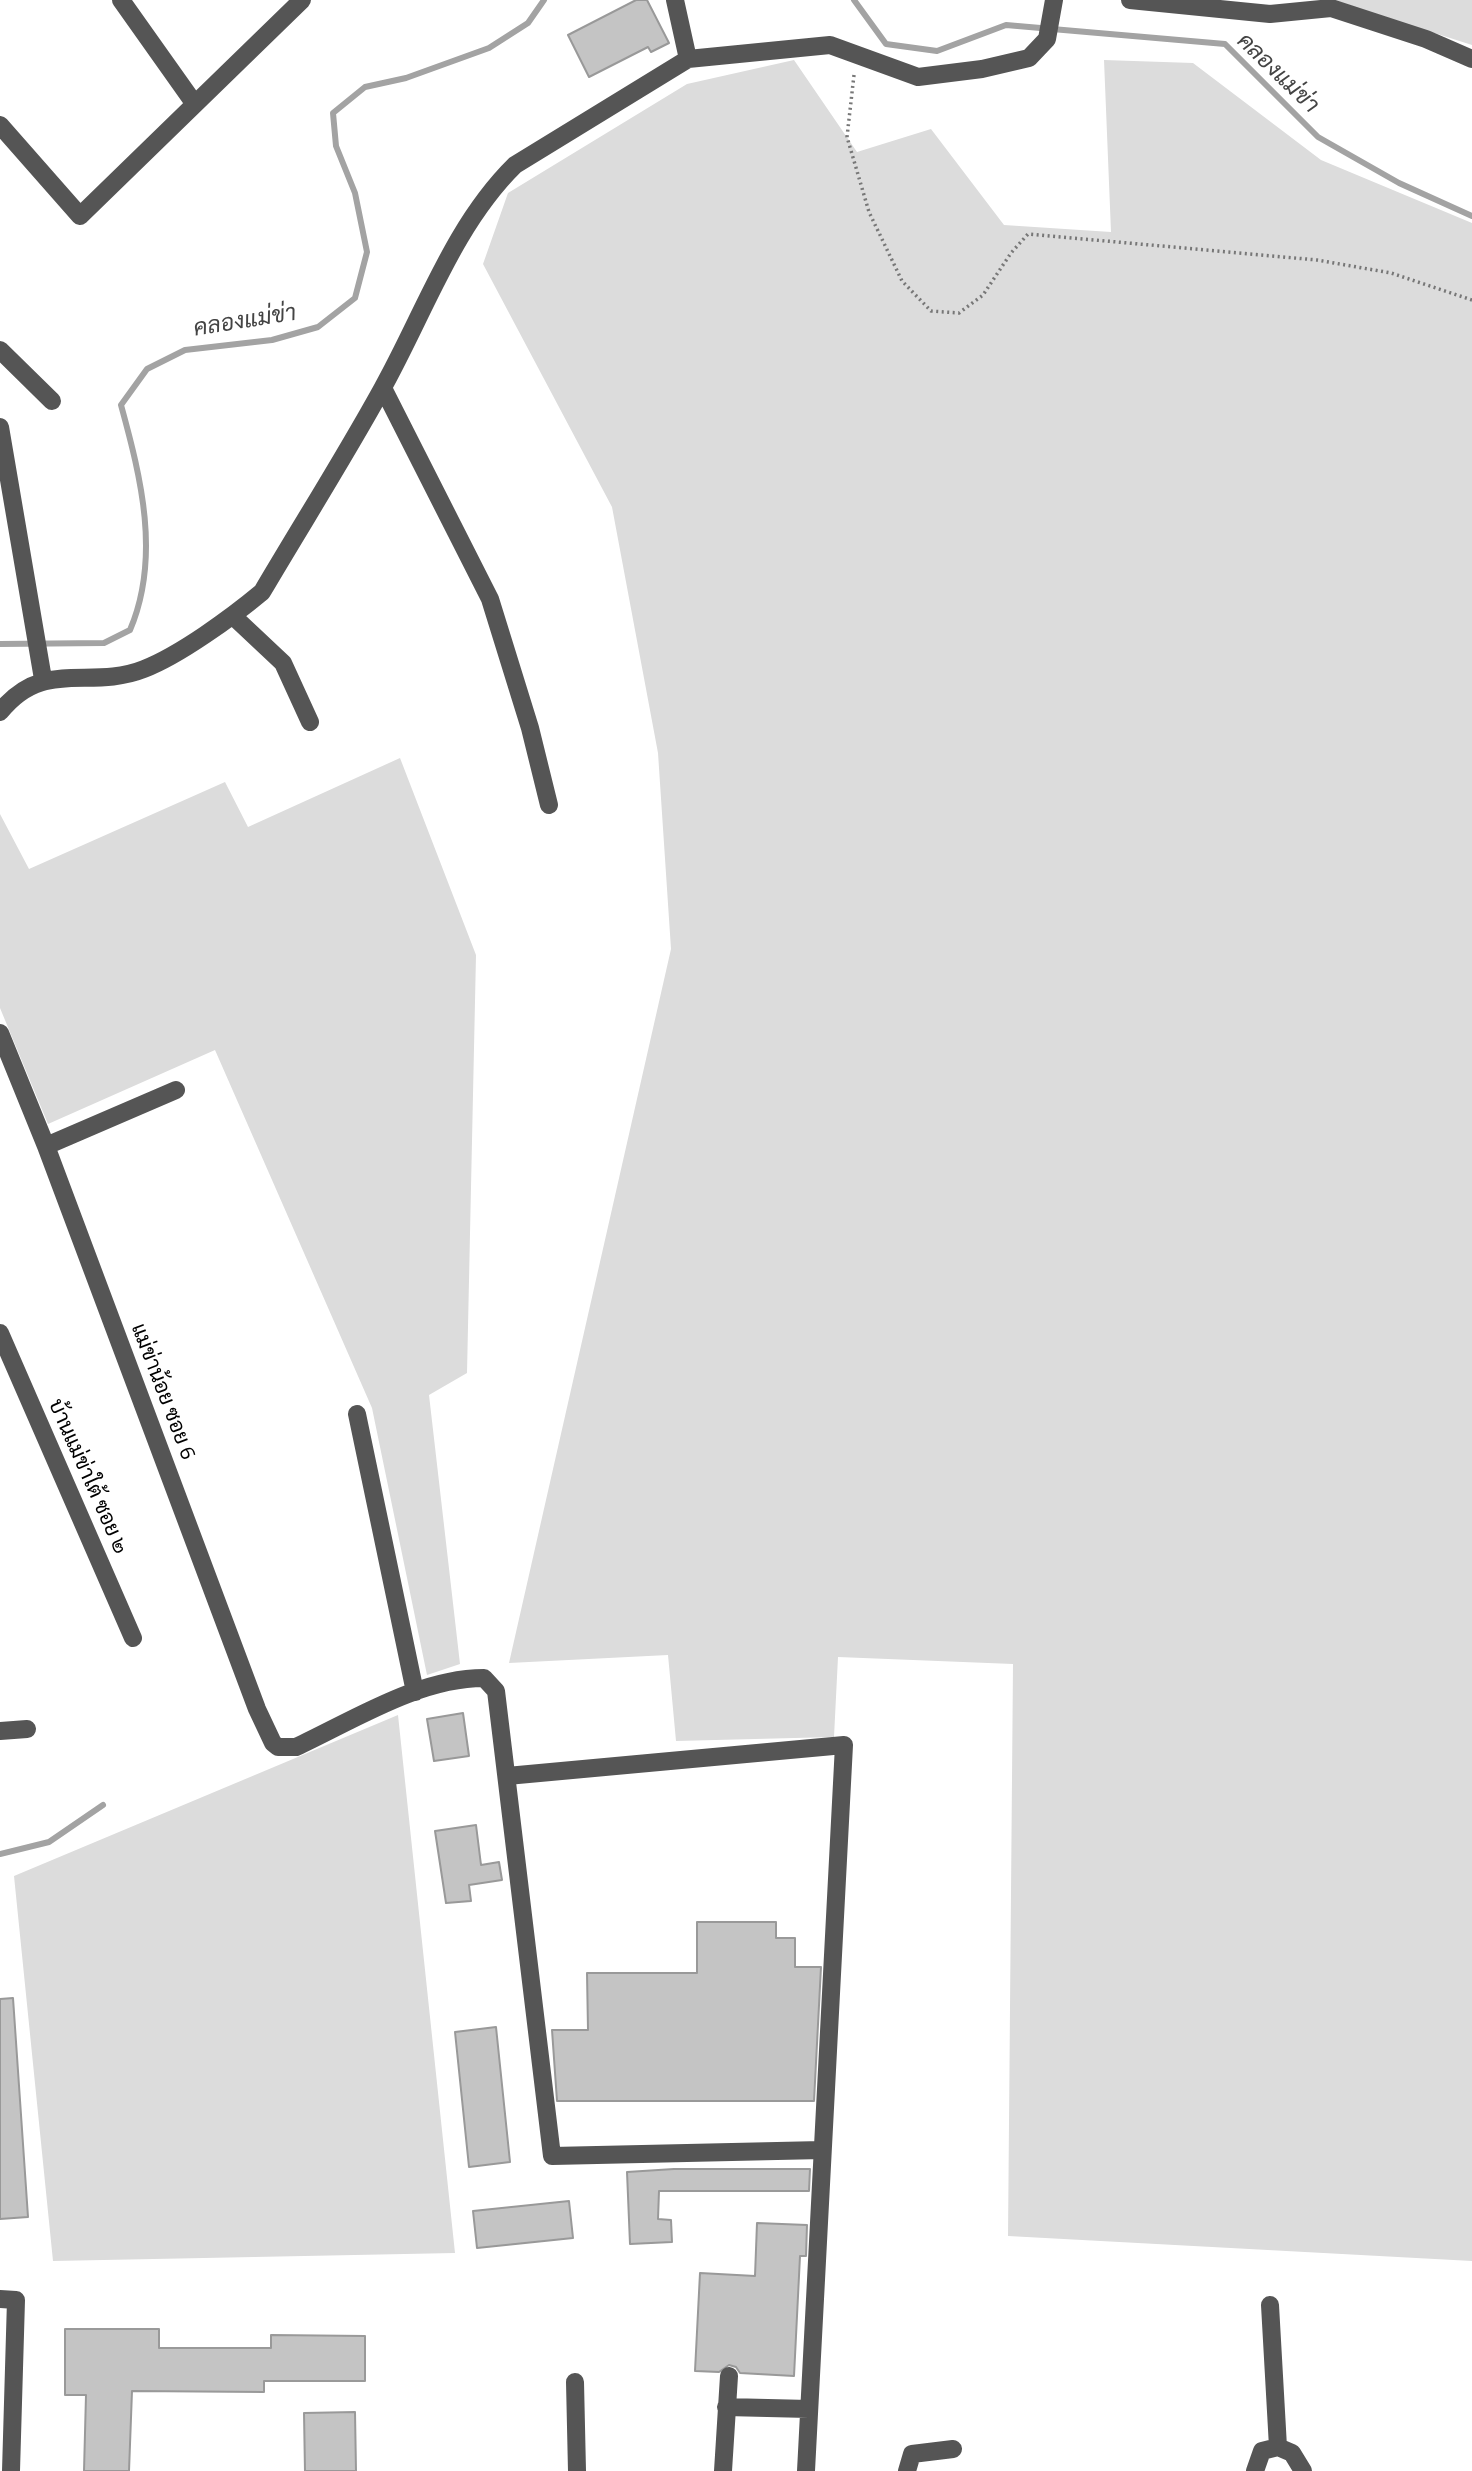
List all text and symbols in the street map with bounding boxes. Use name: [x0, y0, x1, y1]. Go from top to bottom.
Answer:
water label: คลองแม่ข่า: [1230, 28, 1324, 120]
water label: คลองแม่ข่า: [192, 300, 298, 344]
street label: แม่ข่าน้อย ซอย 6: [124, 1320, 200, 1464]
street label: บ้านแม่ข่าใต้ ซอย ๒: [42, 1396, 132, 1558]

